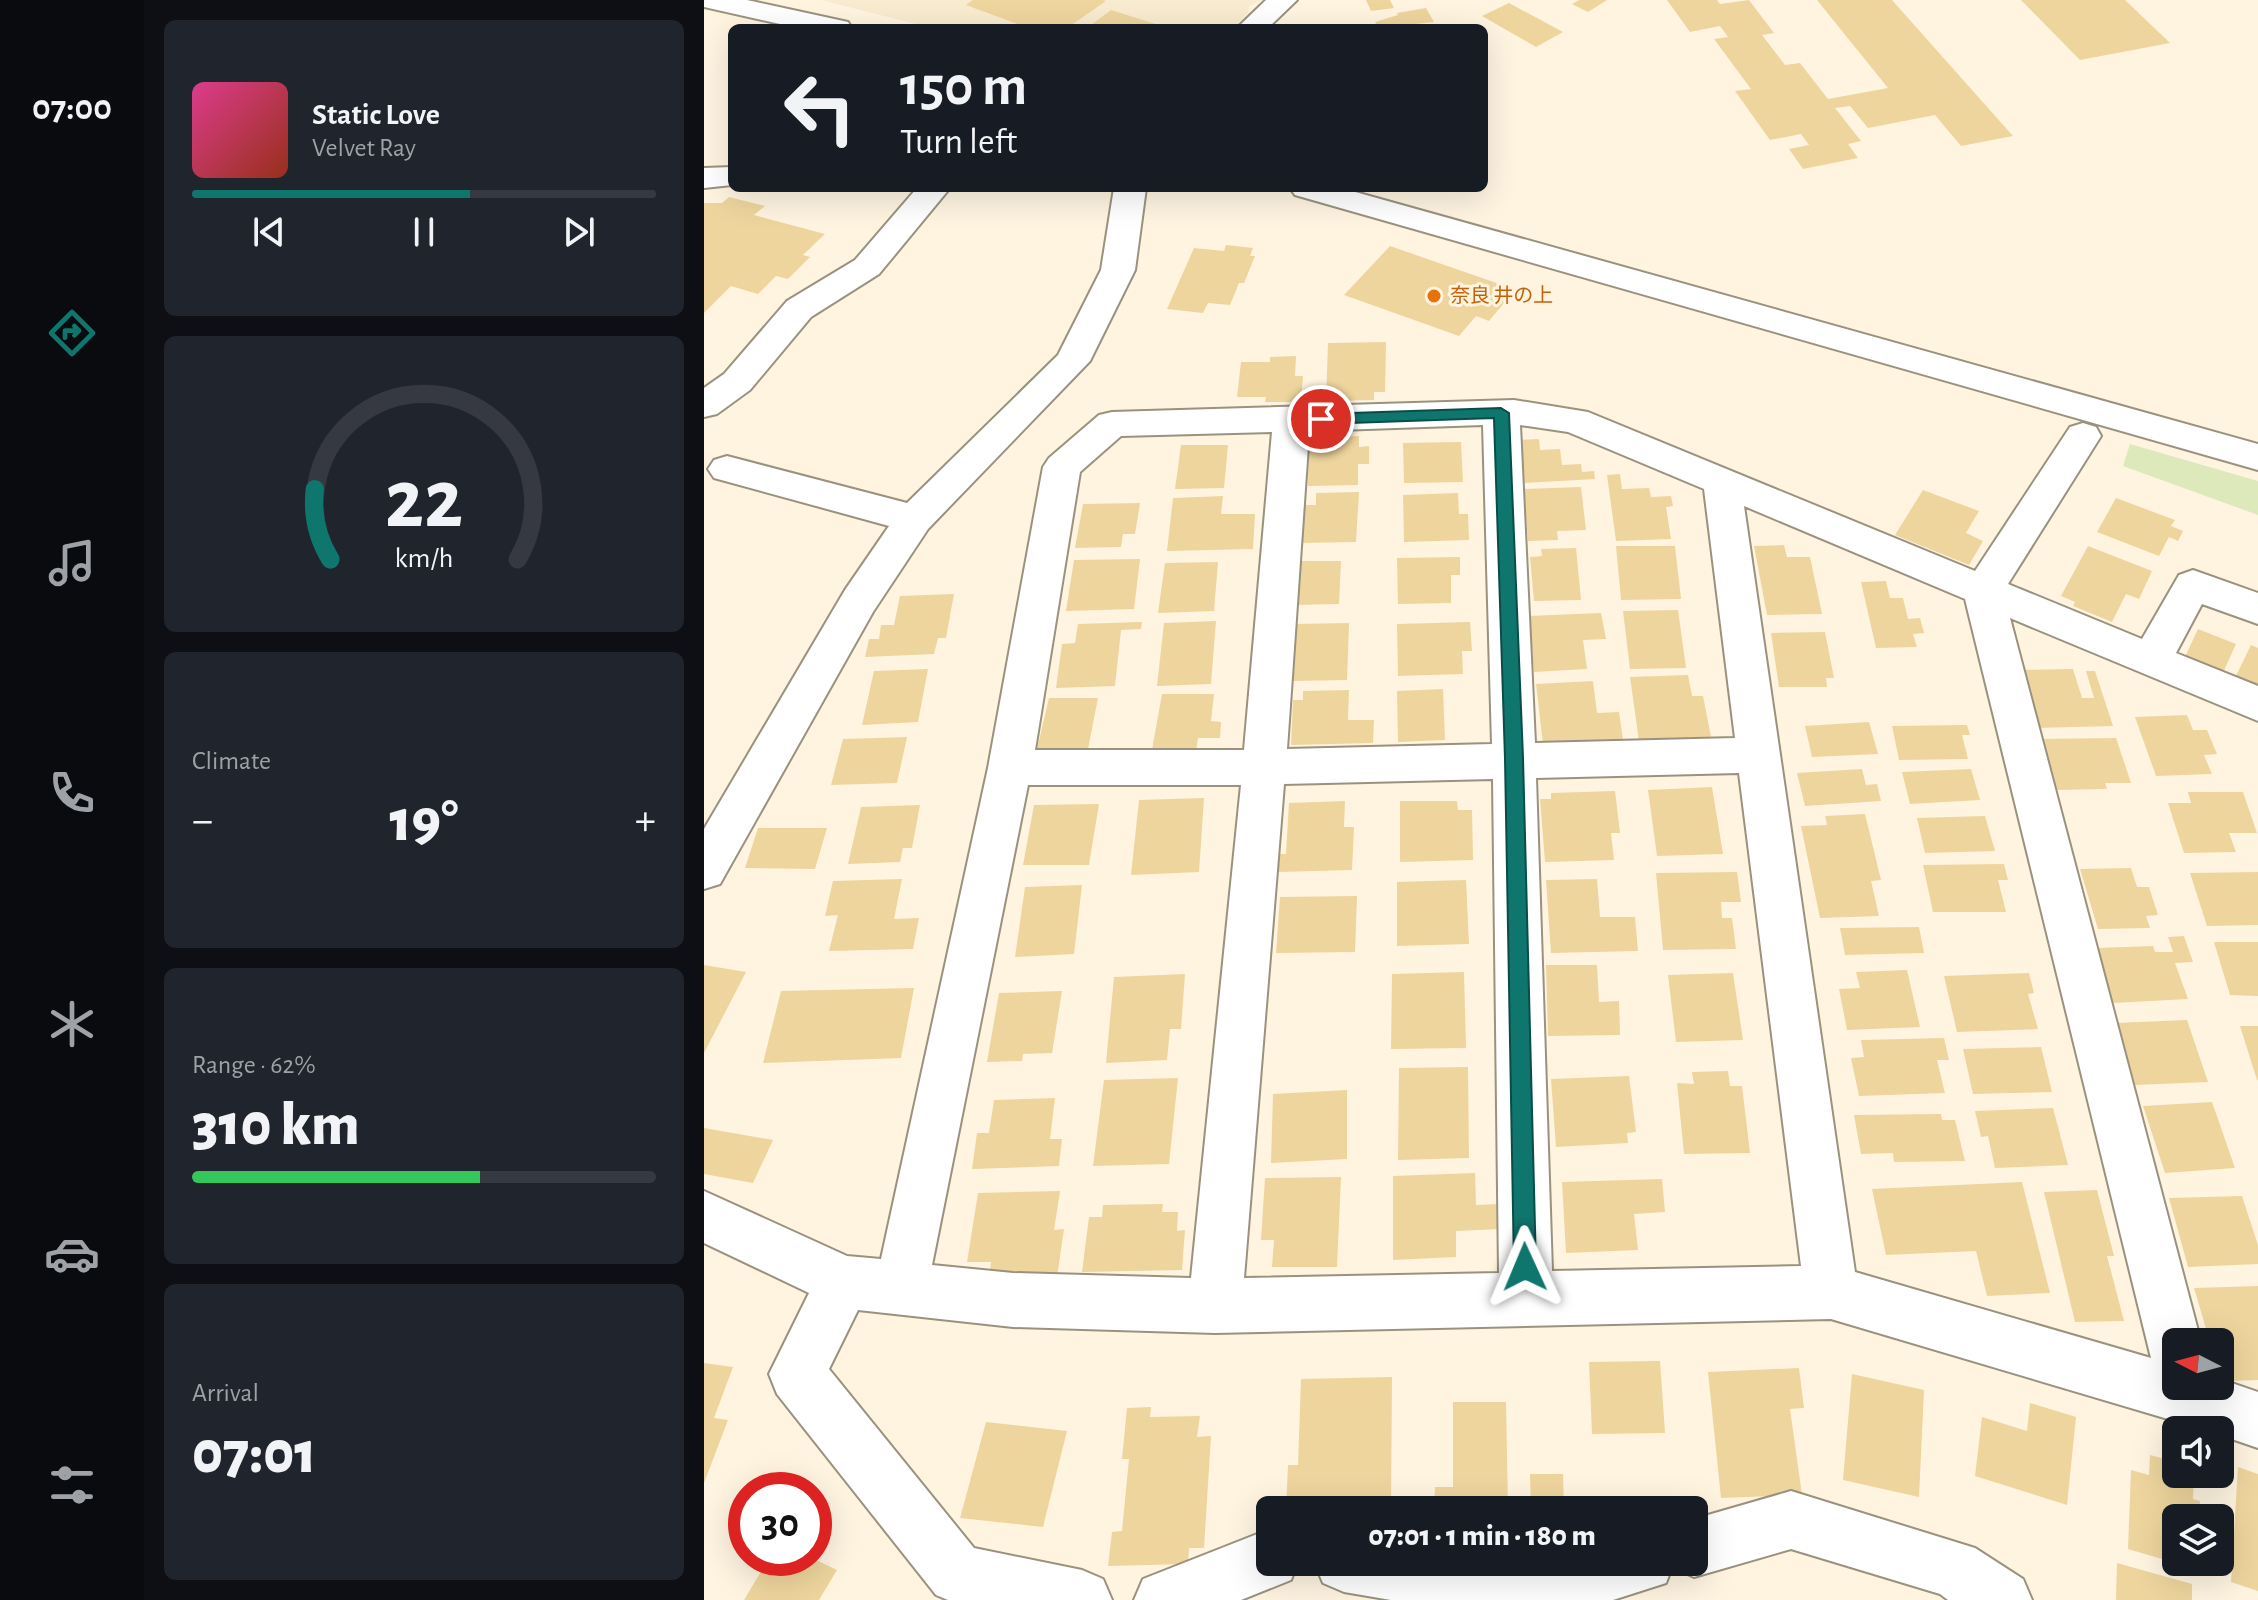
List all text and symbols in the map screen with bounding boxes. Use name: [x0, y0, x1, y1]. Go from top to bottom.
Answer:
icon: left: [768, 56, 872, 160]
text: 150 m: [900, 59, 1027, 115]
text: 07:00: [32, 90, 112, 126]
text: Static Love: [312, 100, 440, 130]
text: Turn left: [900, 124, 1017, 160]
text: Velvet Ray: [312, 135, 416, 161]
icon: previous: [247, 210, 291, 254]
icon: pause: [402, 210, 446, 254]
icon: next: [557, 210, 601, 254]
place label: 奈良 井の上: [1450, 285, 1553, 306]
marker: 奈良 井の上: [1425, 287, 1443, 305]
icon: directions: [44, 305, 100, 361]
pin: [1287, 385, 1355, 453]
icon: arrive: [1299, 397, 1343, 441]
text: 22: [385, 459, 463, 543]
icon: music: [44, 535, 100, 591]
text: km/h: [395, 544, 453, 573]
text: Climate: [192, 748, 271, 774]
icon: phone: [44, 765, 100, 821]
text: 19°: [390, 792, 458, 852]
text: −: [192, 799, 213, 843]
text: +: [635, 799, 656, 843]
icon: climate: [44, 996, 100, 1052]
text: Range · 62%: [192, 1052, 316, 1078]
text: 310 km: [192, 1096, 360, 1156]
position arrow: [1483, 1225, 1567, 1309]
icon: car: [44, 1226, 100, 1282]
north arrow: [2162, 1328, 2234, 1400]
map controls: [2162, 1328, 2234, 1576]
text: Arrival: [192, 1380, 259, 1406]
button: sound: [2162, 1416, 2234, 1488]
text: 07:01: [192, 1424, 316, 1484]
icon: filters: [44, 1457, 100, 1513]
speed limit sign: 30: [728, 1472, 832, 1576]
button: layers: [2162, 1504, 2234, 1576]
text: 07:01 · 1 min · 180 m: [1368, 1521, 1596, 1551]

